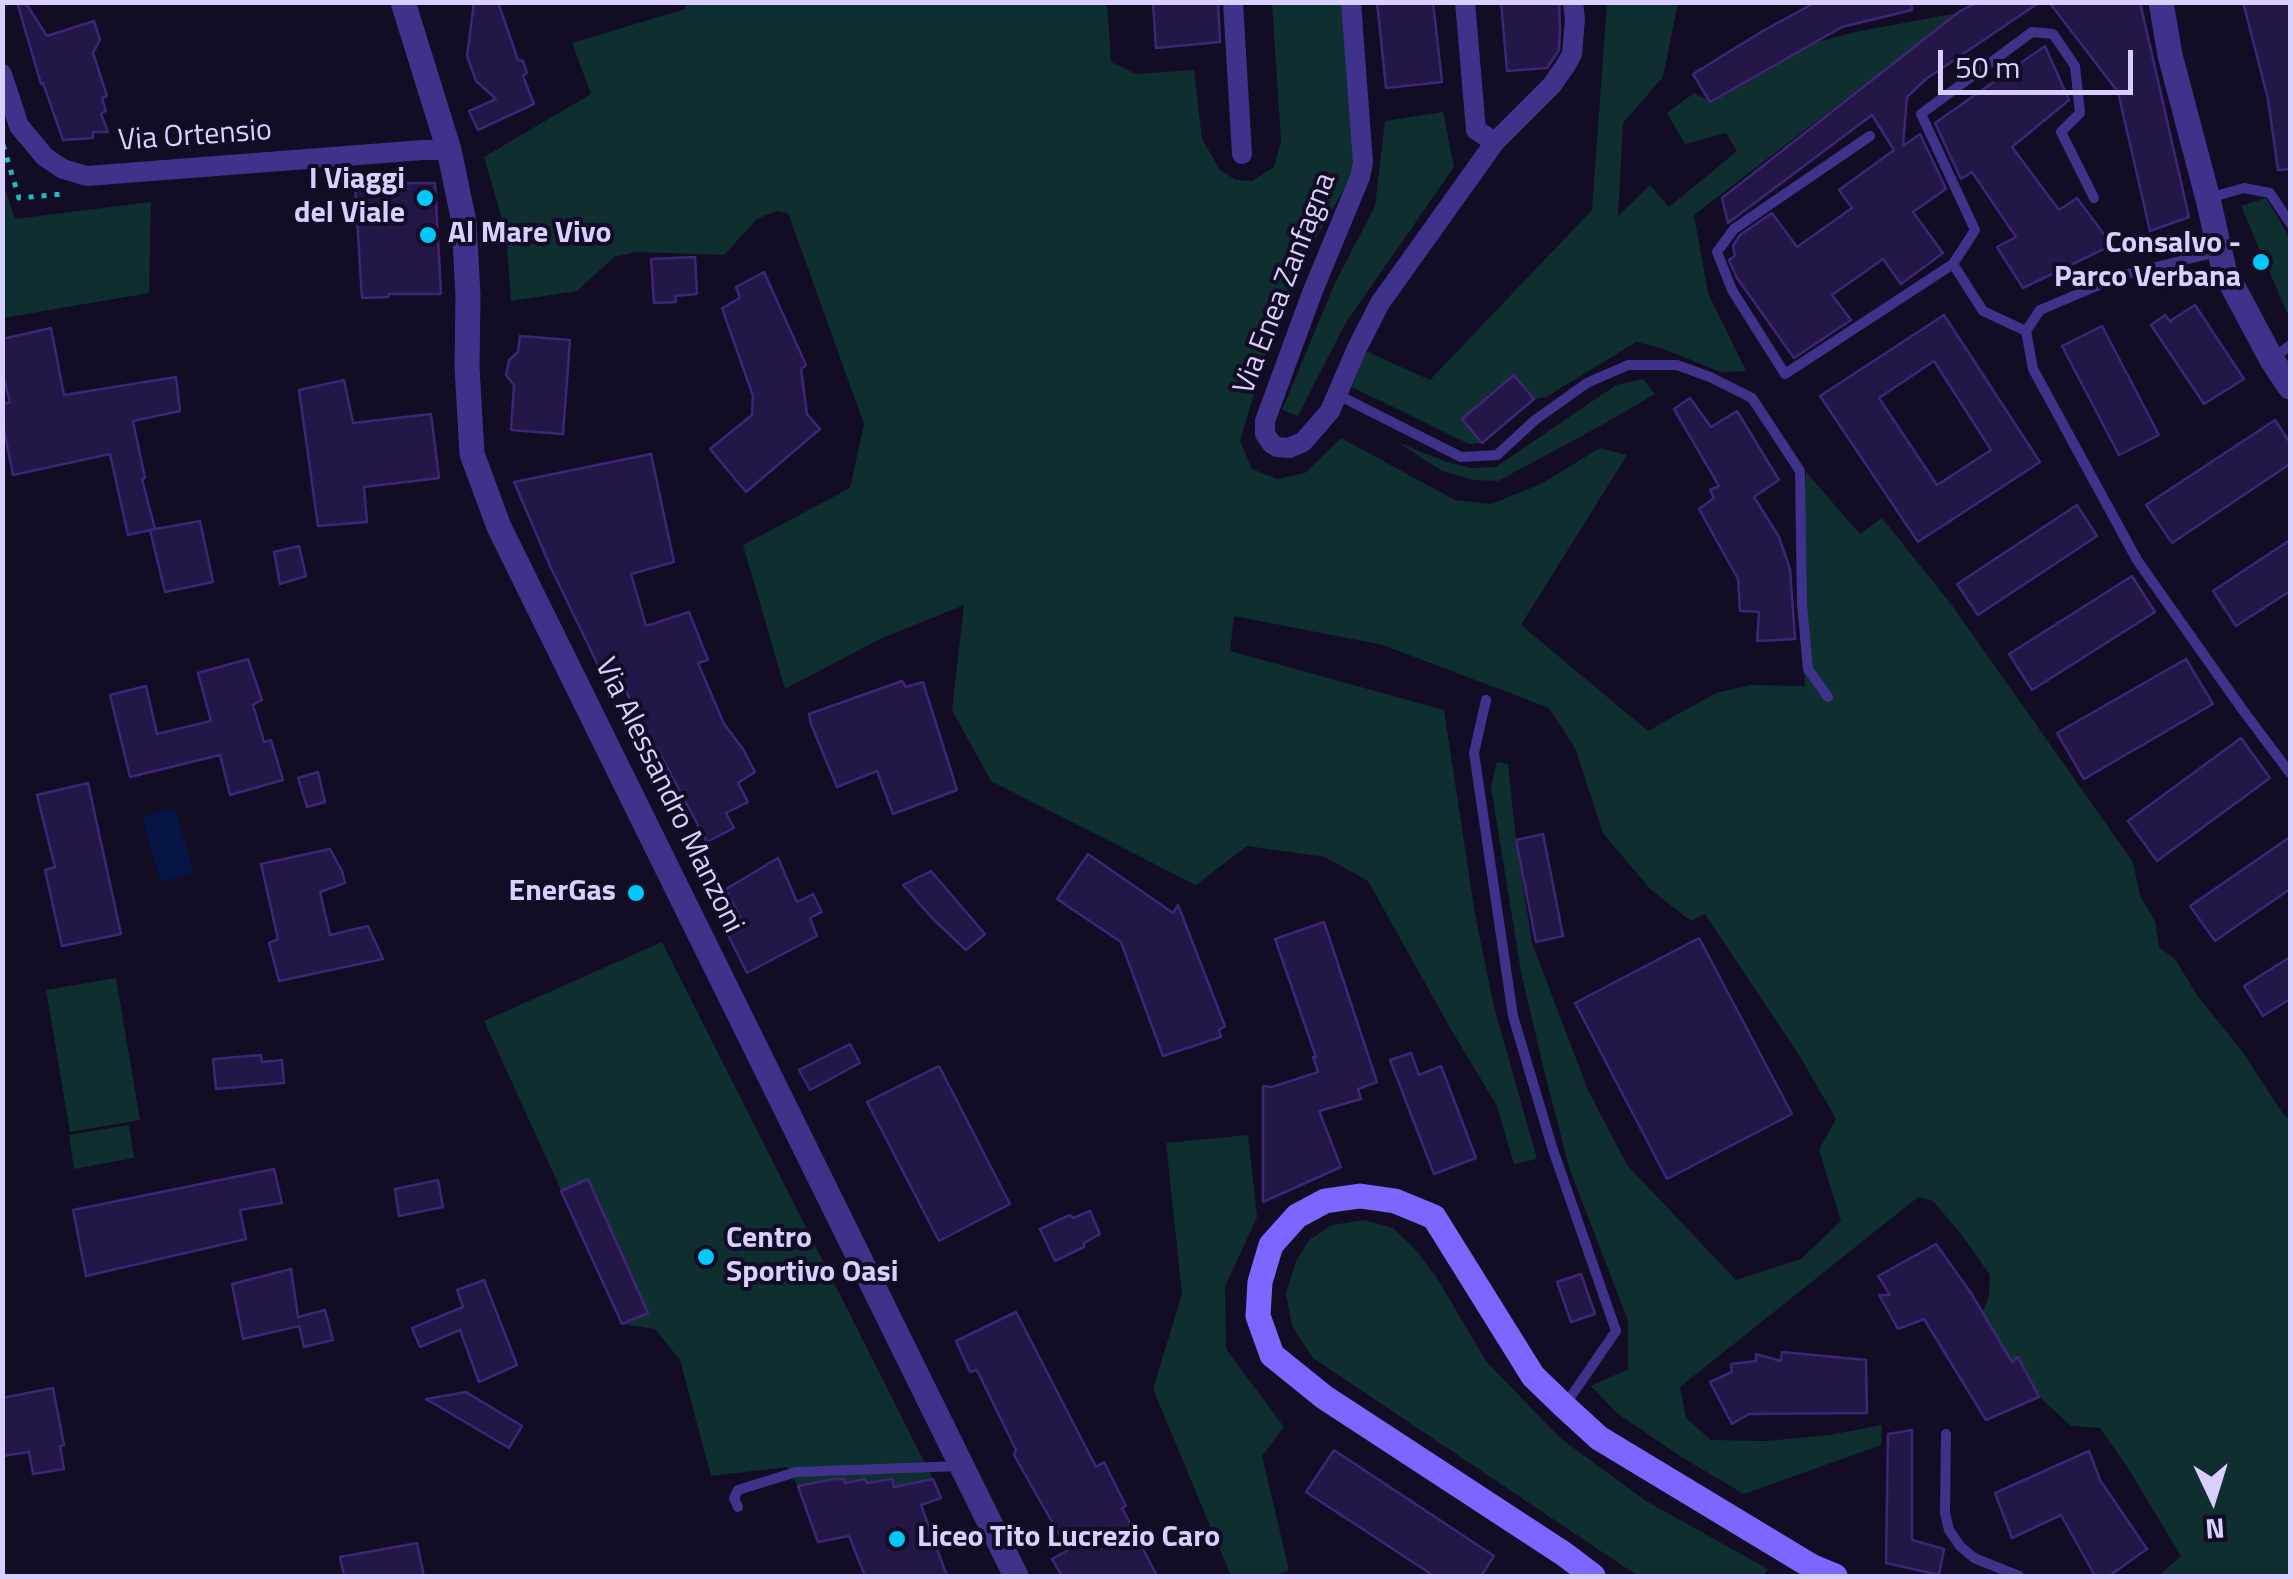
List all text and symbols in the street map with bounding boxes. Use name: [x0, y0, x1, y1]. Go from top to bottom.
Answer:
scale bar: [1943, 30, 2138, 92]
text: 50 m: [1955, 44, 2020, 90]
street label: Via Ortensio: [117, 114, 273, 160]
place label: I Viaggi del Viale: [294, 163, 405, 234]
street label: Via Enea Zanfagna: [1227, 168, 1345, 400]
marker: I Viaggi del Viale: [414, 187, 436, 209]
place label: Al Mare Vivo: [448, 217, 611, 253]
marker: Al Mare Vivo: [417, 224, 439, 246]
place label: Consalvo - Parco Verbana: [2054, 227, 2241, 298]
marker: Consalvo - Parco Verbana: [2250, 251, 2272, 273]
street label: Via Alessandro Manzoni: [586, 653, 750, 939]
place label: EnerGas: [509, 875, 616, 911]
marker: EnerGas: [625, 882, 647, 904]
place label: Centro Sportivo Oasi: [726, 1222, 898, 1292]
marker: Centro Sportivo Oasi: [695, 1246, 717, 1268]
north arrow: [2163, 1449, 2263, 1549]
text: N: [2204, 1507, 2226, 1552]
place label: Liceo Tito Lucrezio Caro: [917, 1521, 1220, 1557]
marker: Liceo Tito Lucrezio Caro: [886, 1528, 908, 1550]

